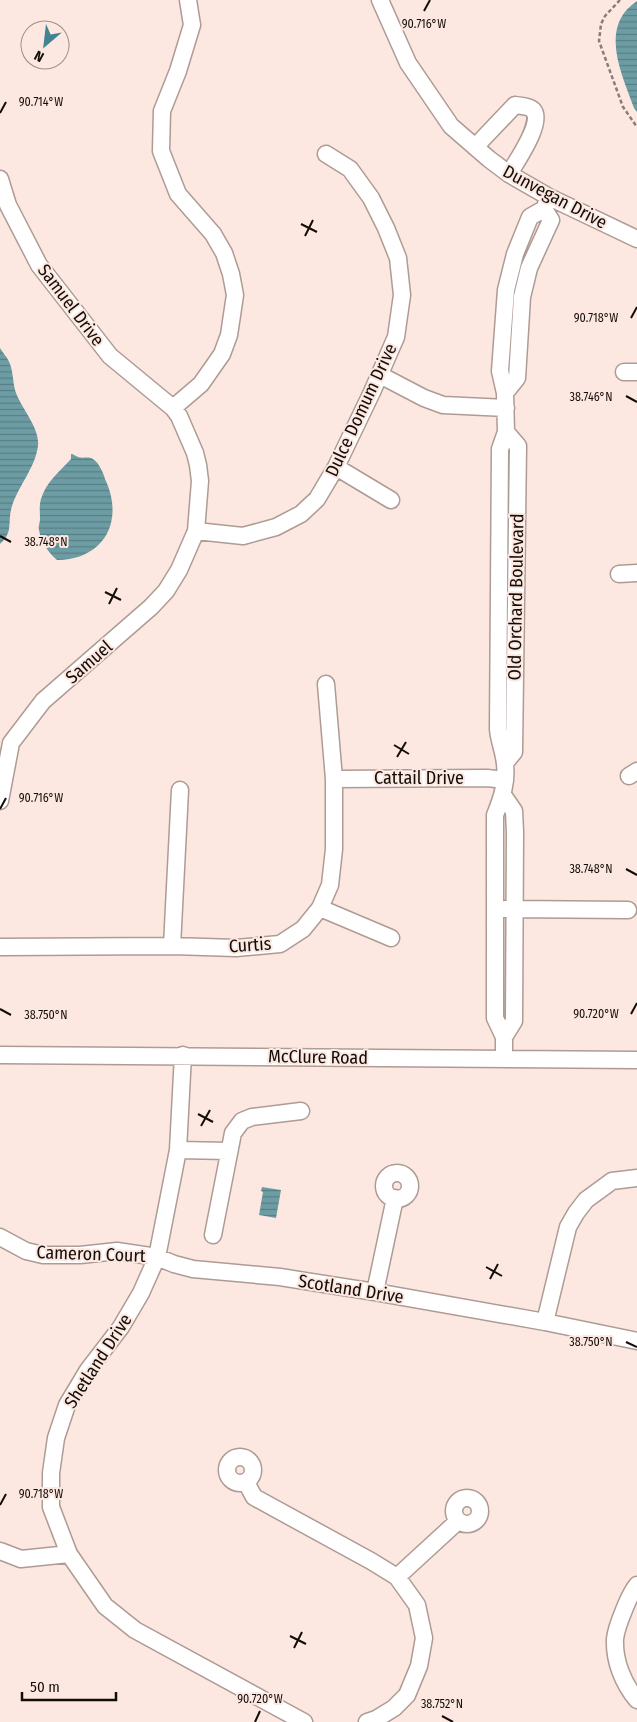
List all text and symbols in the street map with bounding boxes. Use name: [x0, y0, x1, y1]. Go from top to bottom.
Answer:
text: 90.716°W: [402, 17, 446, 31]
north arrow: [20, 20, 70, 70]
text: N: [31, 47, 47, 66]
text: 90.714°W: [19, 95, 63, 109]
street label: Dunvegan Drive: [499, 160, 611, 234]
street label: Samuel Drive: [33, 260, 109, 350]
text: 90.718°W: [574, 311, 618, 325]
street label: Dulce Domum Drive: [321, 340, 402, 480]
text: 38.746°N: [570, 390, 612, 404]
street label: Old Orchard Boulevard: [504, 513, 528, 681]
text: 38.748°N: [24, 535, 68, 549]
street label: Samuel: [61, 636, 117, 688]
street label: Cattail Drive: [374, 767, 464, 789]
text: 90.716°W: [19, 791, 63, 805]
text: 38.748°N: [569, 862, 613, 876]
street label: Curtis: [228, 933, 272, 957]
text: 90.720°W: [573, 1007, 619, 1021]
text: 38.750°N: [24, 1008, 68, 1022]
street label: McClure Road: [268, 1045, 368, 1069]
street label: Cameron Court: [36, 1241, 146, 1267]
street label: Scotland Drive: [297, 1270, 405, 1308]
street label: Shetland Drive: [59, 1310, 137, 1412]
text: 38.750°N: [569, 1335, 613, 1349]
text: 90.718°W: [19, 1487, 63, 1501]
scale bar: [22, 1670, 116, 1702]
text: 50 m: [30, 1678, 60, 1696]
text: 90.720°W: [237, 1692, 283, 1706]
text: 38.752°N: [421, 1697, 463, 1711]

